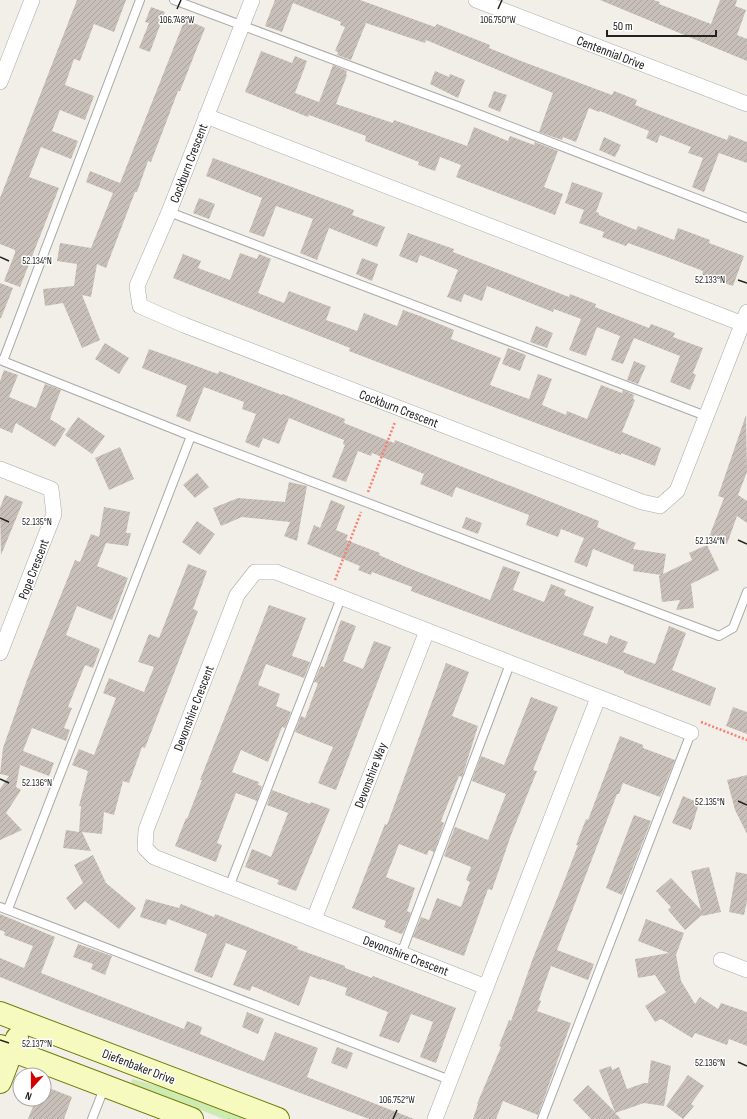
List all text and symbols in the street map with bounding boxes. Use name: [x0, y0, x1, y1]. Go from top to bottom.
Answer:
scale bar: [607, 12, 716, 38]
text: 106.748°W: [159, 14, 195, 26]
text: 106.750°W: [480, 14, 516, 26]
text: 50 m: [613, 19, 633, 34]
street label: Centennial Drive: [574, 33, 647, 73]
street label: Cockburn Crescent: [166, 121, 211, 205]
text: 52.134°N: [22, 255, 52, 267]
text: 52.133°N: [695, 274, 725, 286]
street label: Cockburn Crescent: [357, 386, 441, 431]
text: 52.135°N: [22, 516, 52, 528]
text: 52.134°N: [695, 535, 725, 547]
street label: Pope Crescent: [15, 537, 53, 602]
street label: Devonshire Crescent: [170, 663, 218, 753]
street label: Devonshire Way: [351, 740, 391, 810]
text: 52.136°N: [22, 777, 52, 789]
text: 52.135°N: [695, 796, 725, 808]
street label: Devonshire Crescent: [361, 932, 451, 980]
text: 52.137°N: [22, 1038, 52, 1050]
street label: Diefenbaker Drive: [100, 1046, 178, 1088]
text: 52.136°N: [695, 1057, 725, 1069]
north arrow: [12, 1067, 52, 1107]
text: N: [23, 1089, 34, 1103]
text: 106.752°W: [379, 1094, 415, 1106]

